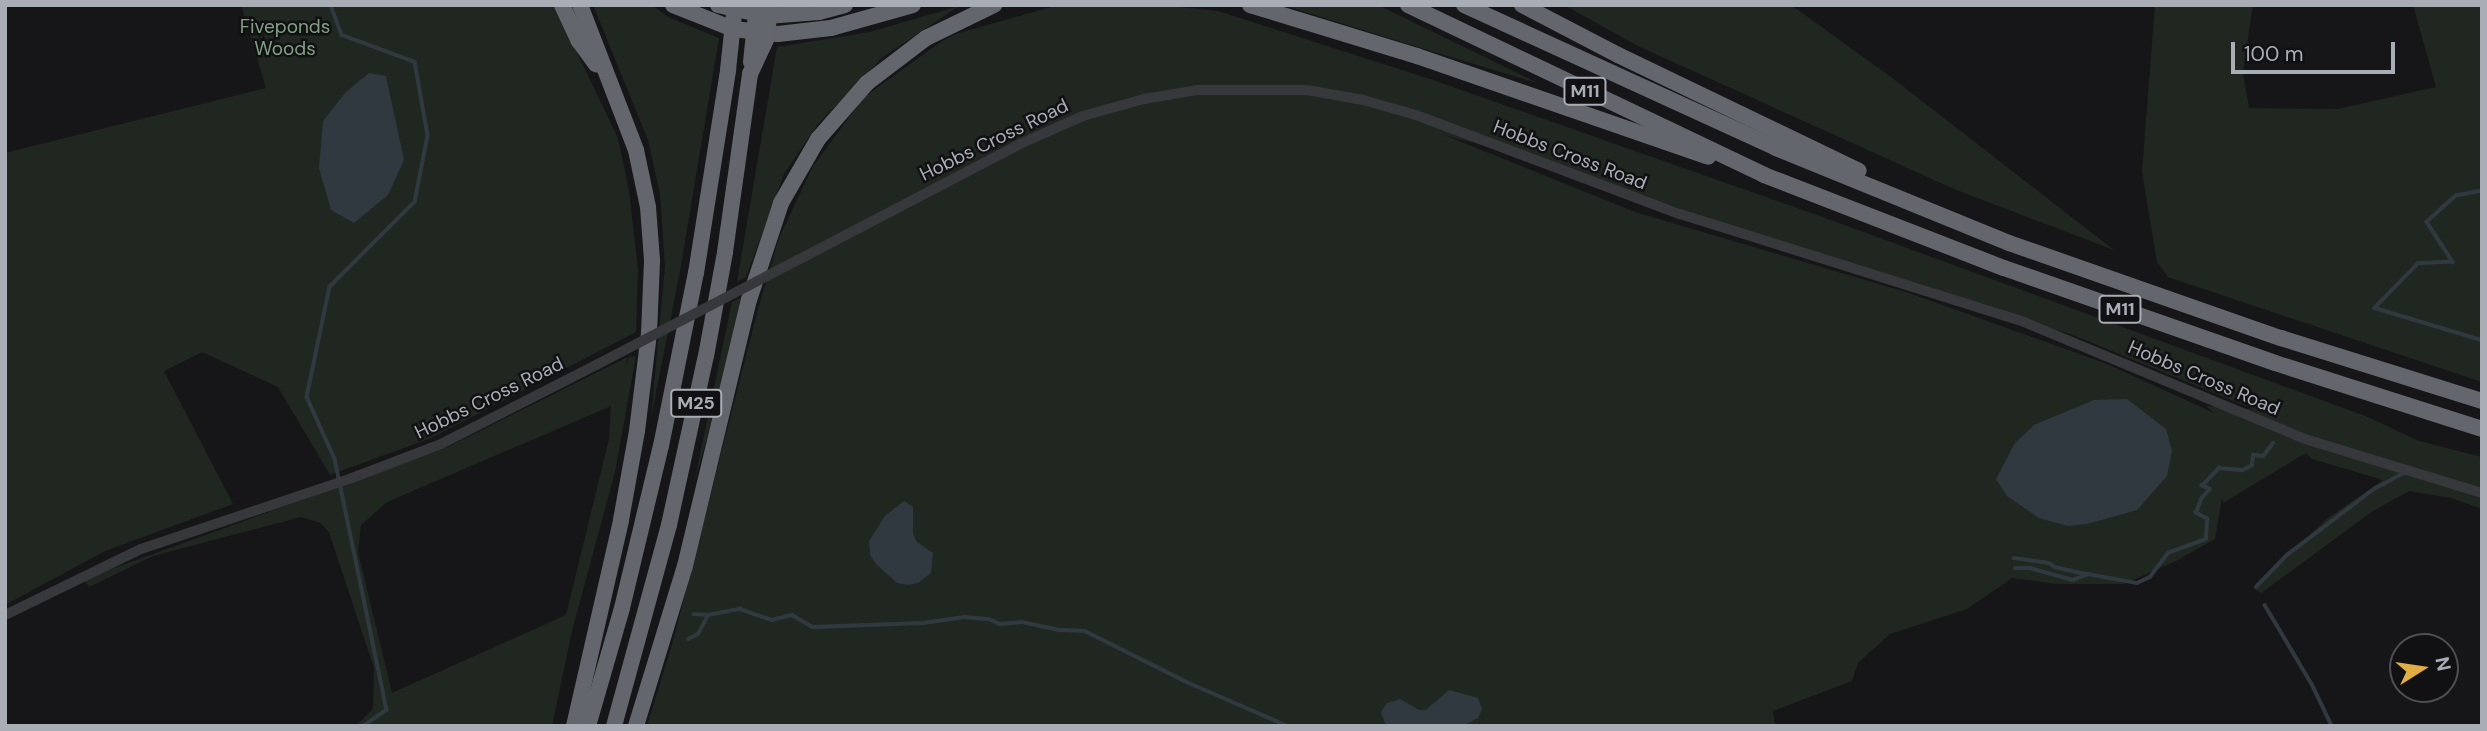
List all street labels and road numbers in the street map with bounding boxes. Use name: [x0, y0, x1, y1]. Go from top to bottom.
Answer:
road number: M11: [1562, 76, 1608, 106]
street label: Hobbs Cross Road: [916, 94, 1072, 186]
street label: Hobbs Cross Road: [1490, 115, 1650, 195]
road number: M11: [2097, 295, 2143, 324]
street label: Hobbs Cross Road: [2125, 336, 2283, 420]
street label: Hobbs Cross Road: [411, 352, 567, 444]
road number: M25: [670, 388, 722, 418]

